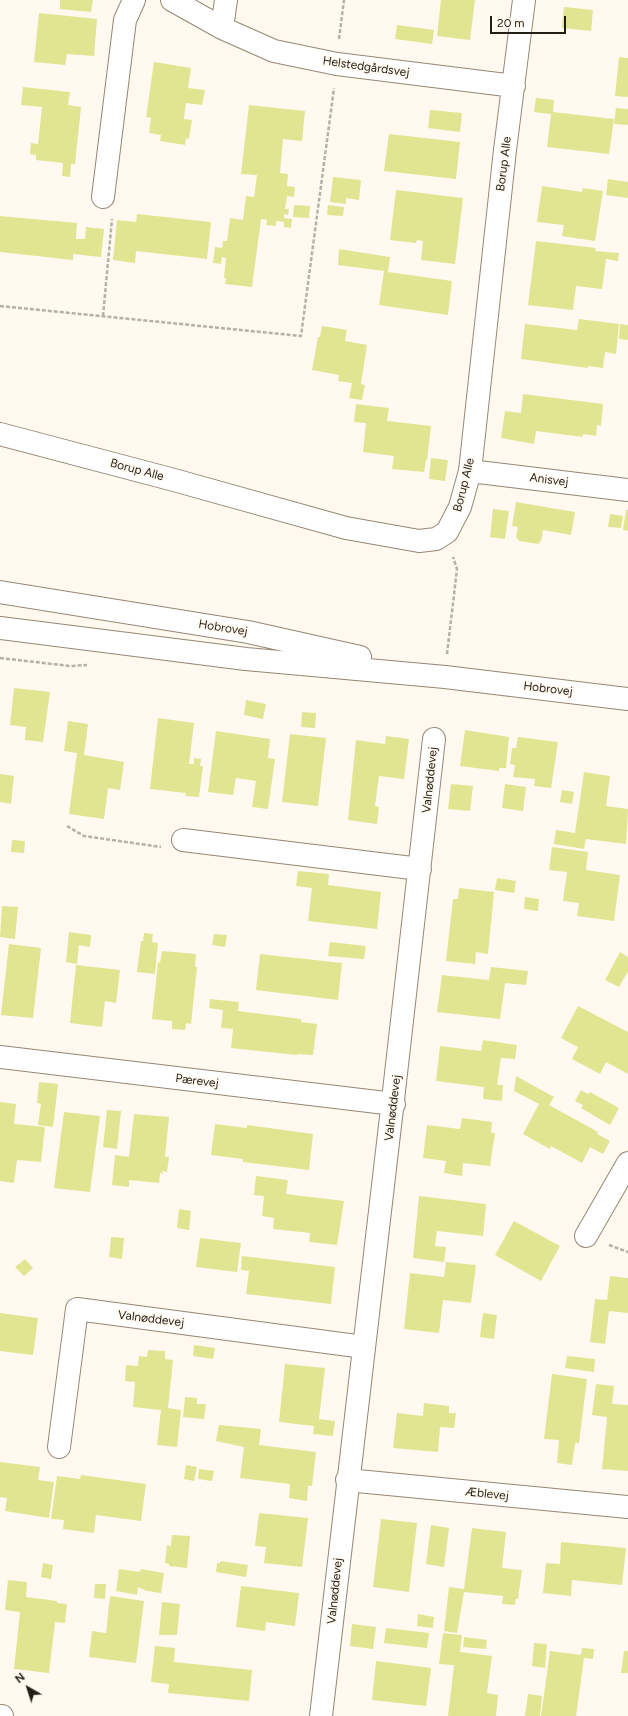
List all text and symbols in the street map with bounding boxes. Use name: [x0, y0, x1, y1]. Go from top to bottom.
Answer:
scale bar: [492, 8, 568, 34]
text: 20 m: [497, 16, 525, 30]
street label: Helstedgårdsvej: [322, 54, 410, 80]
street label: Borup Alle: [493, 136, 515, 192]
street label: Borup Alle: [109, 456, 165, 484]
street label: Borup Alle: [450, 457, 478, 513]
street label: Anisvej: [529, 470, 569, 490]
street label: Hobrovej: [197, 617, 249, 639]
street label: Hobrovej: [522, 679, 574, 699]
street label: Valnøddevej: [419, 746, 441, 814]
street label: Pærevej: [174, 1071, 220, 1091]
street label: Valnøddevej: [382, 1074, 404, 1142]
street label: Valnøddevej: [117, 1308, 185, 1330]
street label: Æblevej: [464, 1485, 510, 1503]
street label: Valnøddevej: [324, 1557, 346, 1625]
north arrow: [8, 1668, 48, 1708]
text: N: [13, 1671, 28, 1686]

